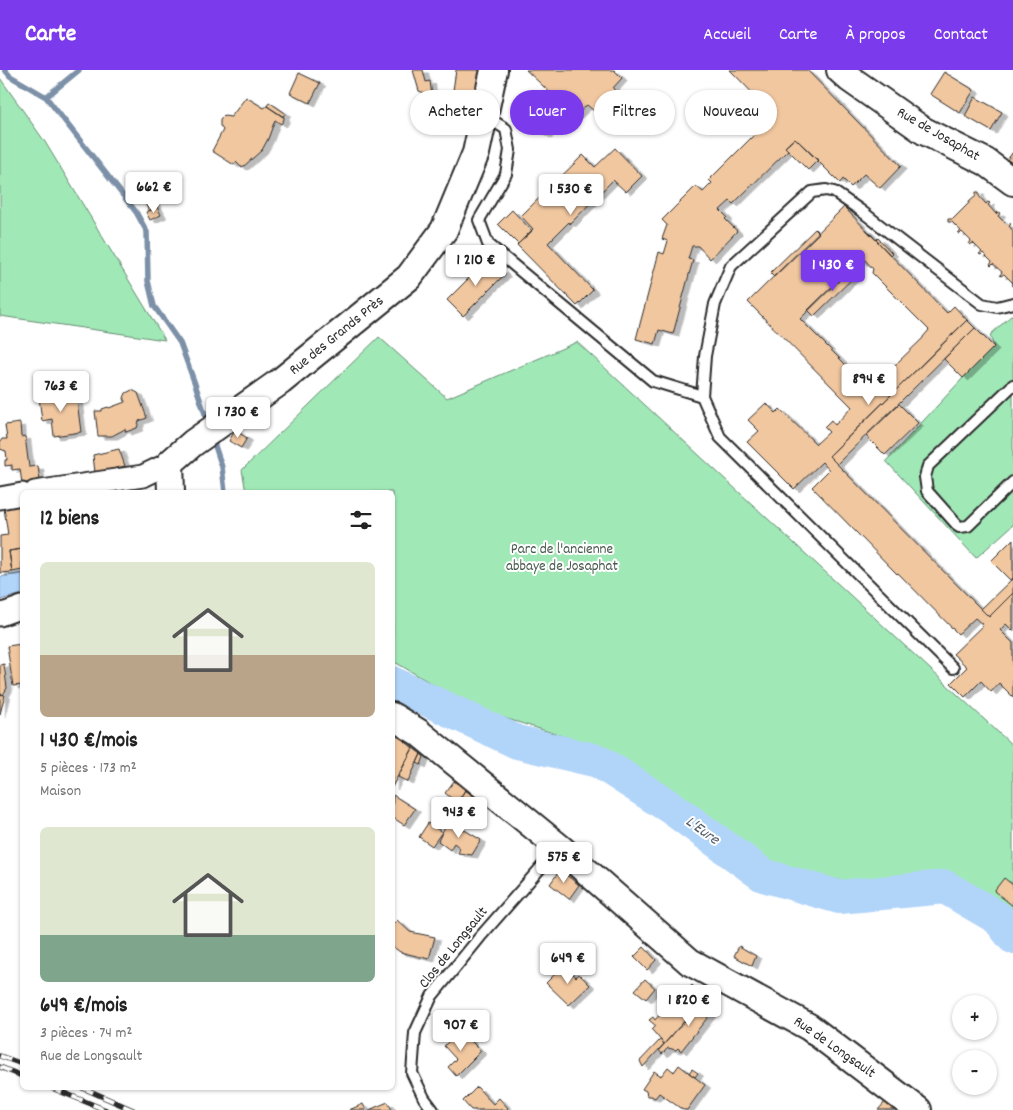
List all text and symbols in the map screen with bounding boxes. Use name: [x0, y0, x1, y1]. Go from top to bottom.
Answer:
text: Carte: [25, 18, 76, 52]
text: Accueil: [703, 23, 751, 48]
text: Carte: [779, 23, 818, 48]
text: À propos: [846, 23, 906, 48]
text: Contact: [934, 23, 988, 48]
chip: Acheter: [410, 90, 500, 135]
chip: Louer: [510, 90, 584, 135]
chip: Filtres: [594, 90, 675, 135]
chip: Nouveau: [685, 90, 777, 135]
street label: Rue de Josaphat: [892, 102, 984, 168]
pin: 662 €: [119, 172, 189, 214]
pin: 1 530 €: [525, 174, 617, 216]
text: 662 €: [136, 176, 172, 199]
text: 1 530 €: [550, 178, 593, 201]
pin: 1 210 €: [430, 244, 522, 287]
text: 1 210 €: [457, 249, 495, 272]
pin: 1 430 €: [787, 250, 879, 292]
text: 1 430 €: [812, 254, 854, 277]
street label: Rue des Grands Près: [285, 291, 389, 381]
pin: 894 €: [834, 364, 904, 406]
text: 894 €: [853, 368, 885, 391]
pin: 763 €: [26, 370, 96, 413]
text: 763 €: [44, 375, 78, 398]
pin: 1 730 €: [192, 396, 284, 439]
text: 1 730 €: [217, 401, 259, 424]
text: 12 biens: [40, 505, 99, 535]
icon: filters: [347, 506, 375, 534]
park label: Parc de l'ancienne abbaye de Josaphat: [506, 539, 618, 578]
icon: home: [163, 595, 253, 685]
text: 1 430 €/mois: [40, 727, 138, 757]
text: 5 pièces · 173 m²: [40, 757, 137, 780]
text: Maison: [40, 780, 81, 803]
pin: 943 €: [424, 796, 494, 839]
text: 943 €: [442, 801, 476, 824]
water label: L'Eure: [680, 811, 724, 852]
pin: 575 €: [529, 842, 599, 884]
text: 575 €: [547, 846, 581, 869]
icon: home: [163, 860, 253, 950]
street label: Clos de Longsault: [414, 902, 494, 994]
pin: 649 €: [533, 942, 603, 985]
text: 649 €: [551, 947, 585, 970]
pin: 1 820 €: [643, 984, 735, 1027]
text: 1 820 €: [668, 989, 710, 1012]
text: 649 €/mois: [40, 992, 128, 1022]
map controls: [952, 995, 997, 1095]
button: +: [952, 995, 997, 1040]
pin: 907 €: [426, 1010, 496, 1052]
street label: Rue de Longsault: [788, 1011, 880, 1085]
text: 907 €: [444, 1014, 478, 1037]
text: 3 pièces · 74 m²: [40, 1022, 132, 1045]
text: Rue de Longsault: [40, 1045, 143, 1068]
button: −: [952, 1050, 997, 1095]

